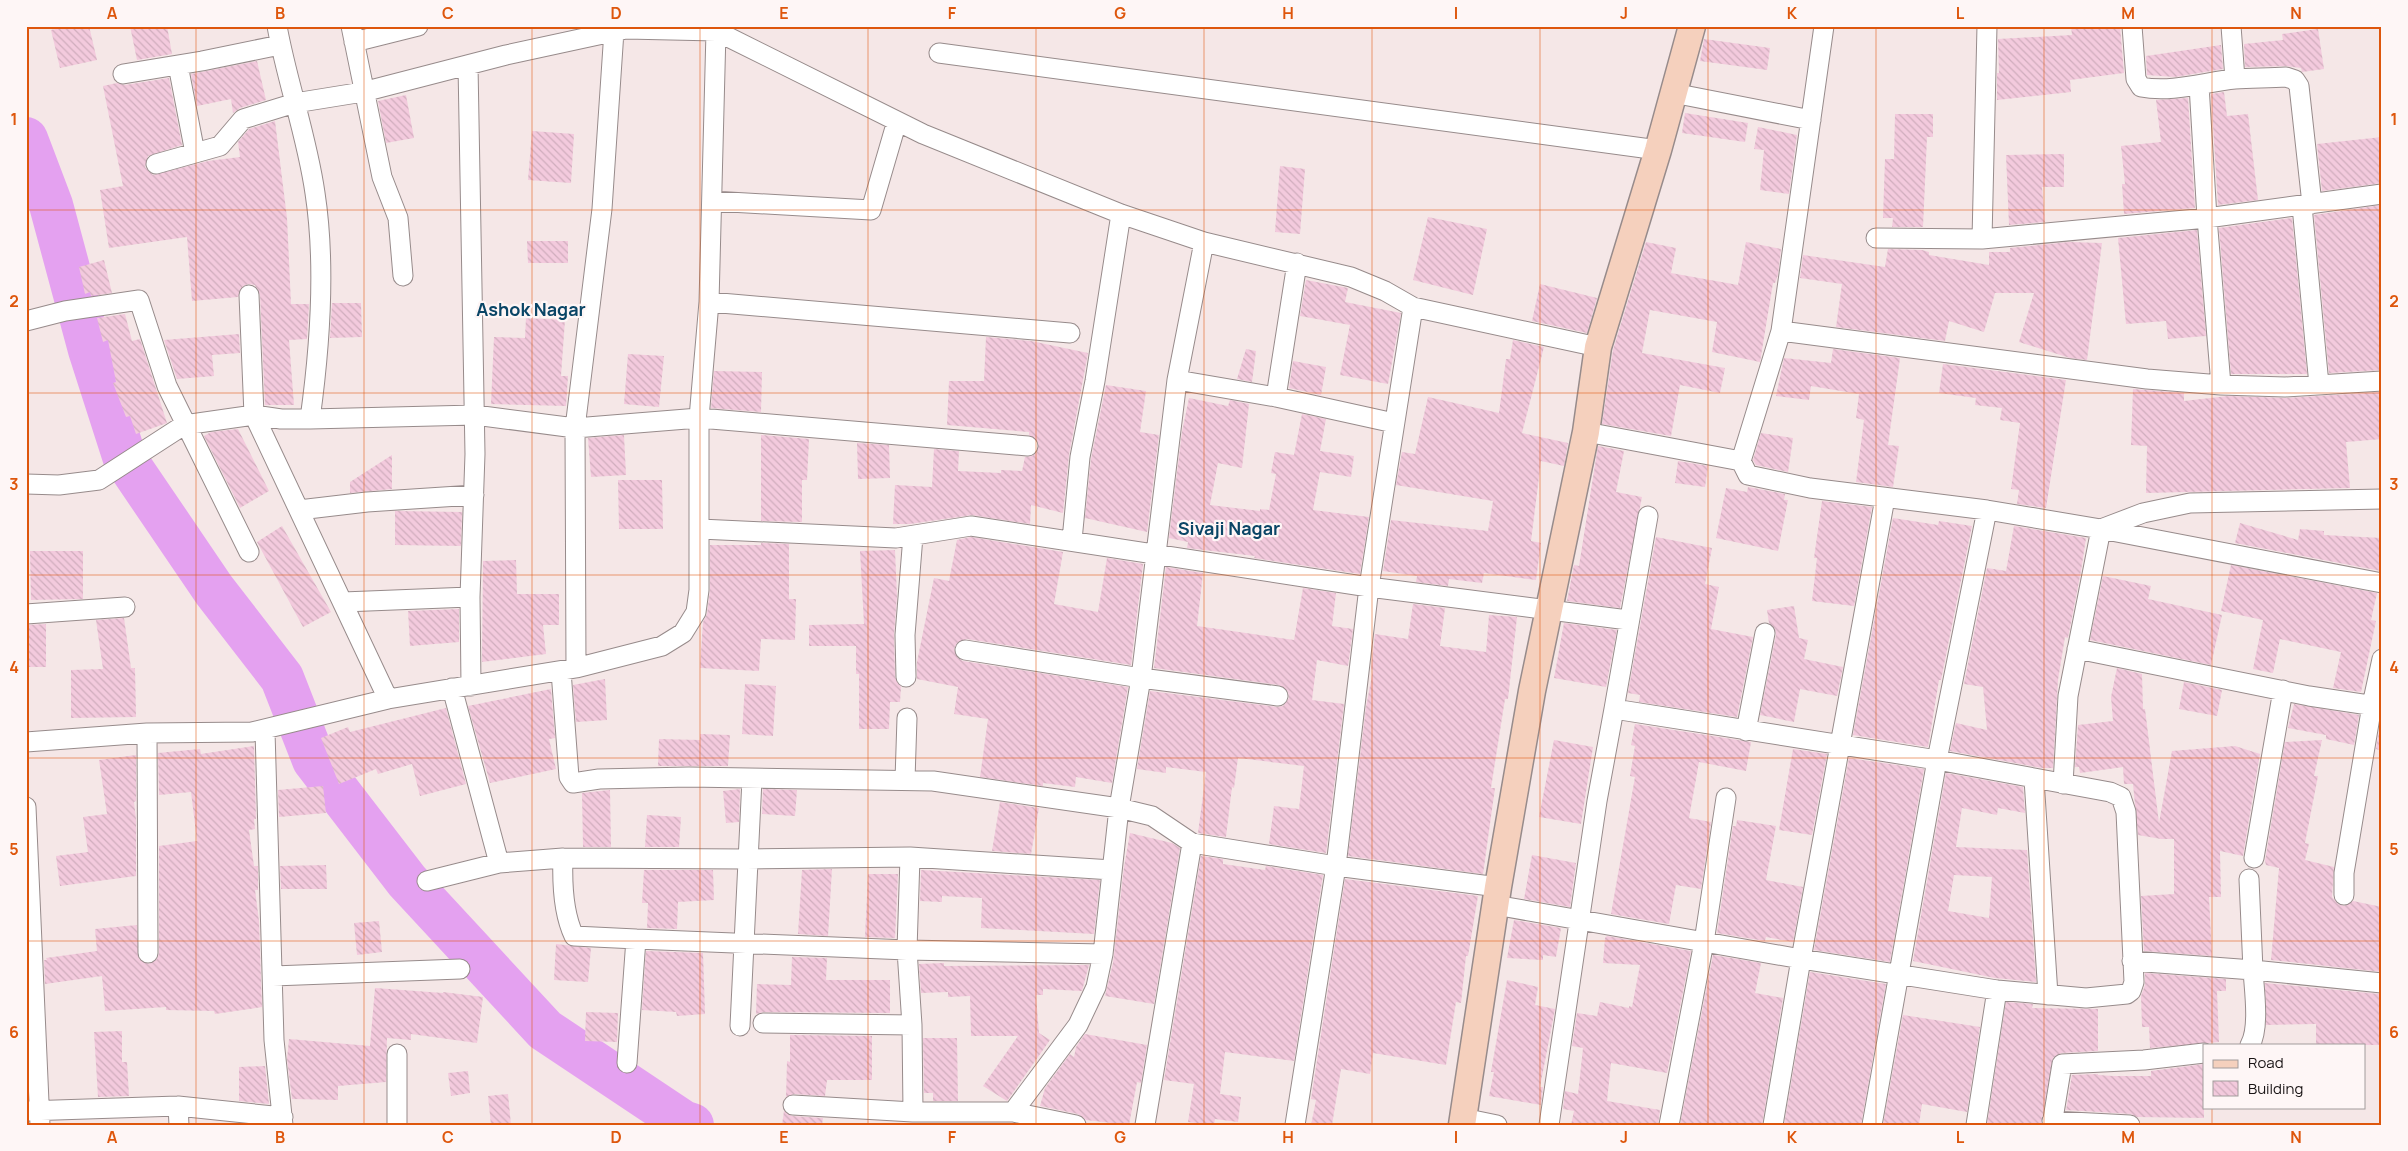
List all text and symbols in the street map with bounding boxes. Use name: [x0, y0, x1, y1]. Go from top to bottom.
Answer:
text: A: [107, 2, 118, 24]
text: B: [275, 2, 285, 24]
text: C: [442, 2, 454, 24]
text: D: [610, 2, 622, 24]
text: E: [779, 2, 789, 24]
text: F: [948, 2, 957, 24]
text: G: [1114, 2, 1126, 24]
text: H: [1282, 2, 1294, 24]
text: I: [1454, 2, 1458, 24]
text: J: [1620, 2, 1628, 24]
text: K: [1787, 2, 1798, 24]
text: L: [1956, 2, 1965, 24]
text: M: [2121, 2, 2135, 24]
text: N: [2290, 2, 2302, 24]
text: 1: [10, 108, 18, 130]
text: 1: [2390, 108, 2398, 130]
text: 2: [9, 290, 19, 312]
text: 2: [2389, 290, 2399, 312]
district label: Ashok Nagar: [476, 297, 586, 321]
text: 3: [9, 473, 19, 495]
text: 3: [2389, 473, 2399, 495]
district label: Sivaji Nagar: [1178, 516, 1280, 540]
text: 4: [9, 656, 19, 678]
text: 4: [2389, 656, 2399, 678]
text: 5: [9, 838, 19, 860]
text: 5: [2389, 838, 2399, 860]
text: 6: [9, 1021, 19, 1043]
text: 6: [2389, 1021, 2399, 1043]
legend: [2203, 1044, 2366, 1108]
text: Road: [2248, 1052, 2284, 1073]
text: Building: [2248, 1078, 2303, 1099]
text: A: [107, 1126, 118, 1148]
text: B: [275, 1126, 285, 1148]
text: C: [442, 1126, 454, 1148]
text: D: [610, 1126, 622, 1148]
text: E: [779, 1126, 789, 1148]
text: F: [948, 1126, 957, 1148]
text: G: [1114, 1126, 1126, 1148]
text: H: [1282, 1126, 1294, 1148]
text: I: [1454, 1126, 1458, 1148]
text: J: [1620, 1126, 1628, 1148]
text: K: [1787, 1126, 1798, 1148]
text: L: [1956, 1126, 1965, 1148]
text: M: [2121, 1126, 2135, 1148]
text: N: [2290, 1126, 2302, 1148]

